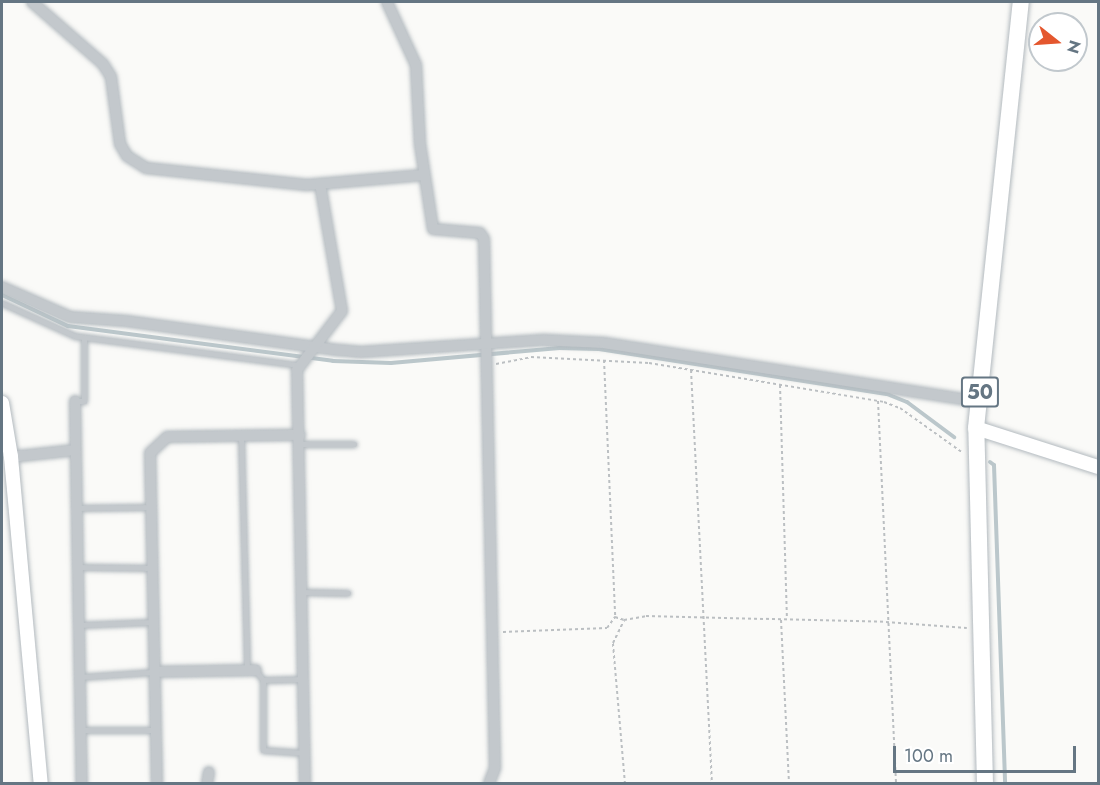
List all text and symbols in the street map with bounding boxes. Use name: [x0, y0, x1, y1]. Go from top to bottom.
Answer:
north arrow: [1028, 12, 1088, 72]
text: N: [1061, 37, 1087, 56]
road number: 50: [960, 375, 1000, 409]
scale bar: [896, 734, 1079, 772]
text: 100 m: [904, 743, 953, 769]

